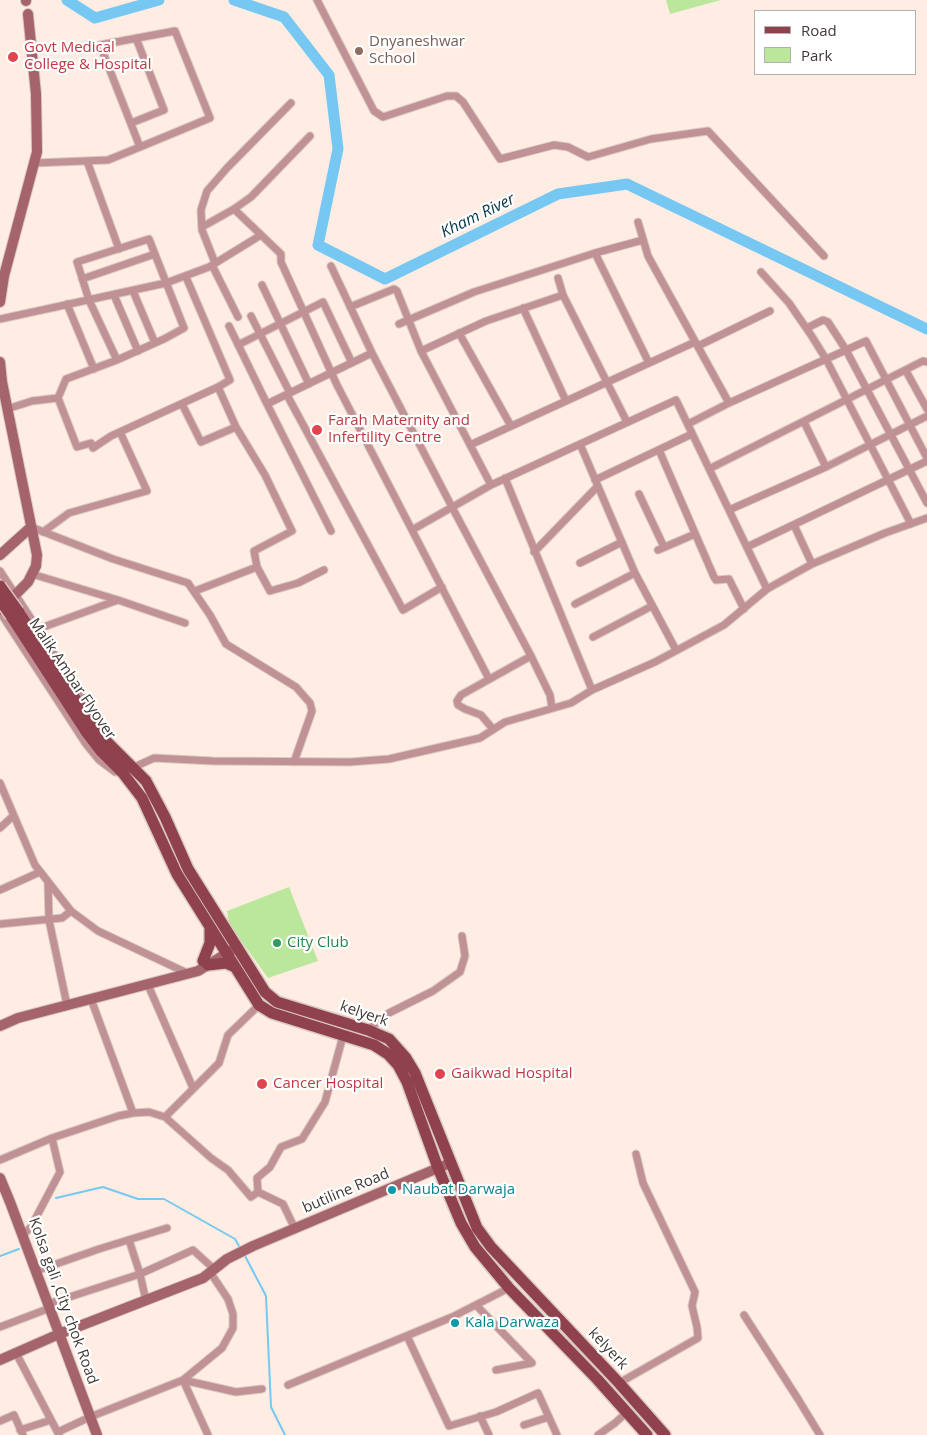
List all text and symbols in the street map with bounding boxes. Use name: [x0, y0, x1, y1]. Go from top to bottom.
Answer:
legend: [754, 10, 917, 75]
text: Road: [801, 20, 837, 40]
place label: Dnyaneshwar School: [369, 33, 465, 68]
place label: Govt Medical College & Hospital: [24, 39, 151, 74]
marker: Dnyaneshwar School: [353, 45, 365, 57]
text: Park: [801, 45, 832, 65]
marker: Govt Medical College & Hospital: [6, 50, 20, 64]
water label: Kham River: [438, 190, 518, 242]
place label: Farah Maternity and Infertility Centre: [328, 412, 470, 447]
marker: Farah Maternity and Infertility Centre: [310, 423, 324, 437]
street label: Malik Ambar Flyover: [25, 615, 119, 743]
place label: City Club: [287, 934, 349, 952]
marker: City Club: [271, 937, 283, 949]
street label: kelyerk: [337, 997, 391, 1031]
place label: Gaikwad Hospital: [451, 1065, 573, 1083]
marker: Gaikwad Hospital: [433, 1067, 447, 1081]
place label: Cancer Hospital: [273, 1075, 383, 1093]
marker: Cancer Hospital: [255, 1077, 269, 1091]
street label: butiline Road: [300, 1165, 392, 1217]
place label: Naubat Darwaja: [402, 1181, 515, 1199]
marker: Naubat Darwaja: [386, 1184, 398, 1196]
street label: Kolsa gali ,City chok Road: [24, 1215, 102, 1387]
place label: Kala Darwaza: [465, 1314, 559, 1332]
marker: Kala Darwaza: [449, 1317, 461, 1329]
street label: kelyerk: [584, 1325, 632, 1373]

